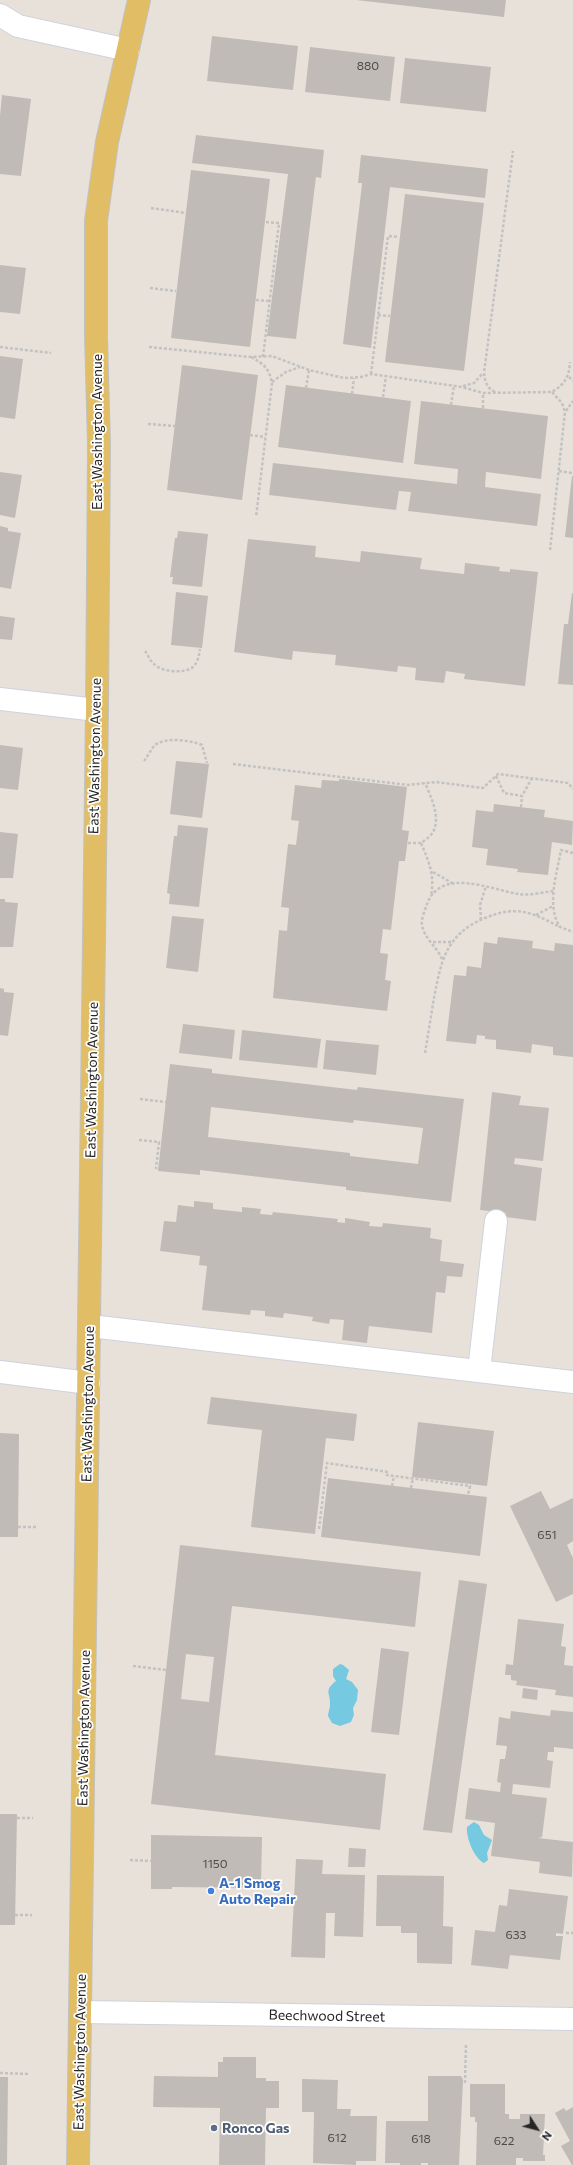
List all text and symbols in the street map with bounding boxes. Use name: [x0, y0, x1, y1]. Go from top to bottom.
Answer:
house number: 880: [357, 59, 379, 73]
street label: East Washington Avenue: [89, 354, 105, 510]
street label: East Washington Avenue: [85, 678, 105, 834]
street label: East Washington Avenue: [82, 1002, 102, 1158]
street label: East Washington Avenue: [78, 1326, 98, 1482]
house number: 651: [537, 1528, 557, 1542]
street label: East Washington Avenue: [74, 1650, 94, 1806]
house number: 1150: [203, 1857, 227, 1871]
place label: A-1 Smog Auto Repair: [219, 1875, 296, 1908]
marker: A-1 Smog Auto Repair: [206, 1886, 216, 1896]
house number: 633: [506, 1928, 526, 1942]
street label: East Washington Avenue: [70, 1974, 90, 2130]
street label: Beechwood Street: [269, 2007, 385, 2025]
north arrow: [517, 2109, 557, 2149]
place label: Ronco Gas: [222, 2120, 290, 2136]
marker: Ronco Gas: [209, 2123, 219, 2133]
text: N: [539, 2129, 555, 2144]
house number: 612: [327, 2131, 347, 2145]
house number: 618: [411, 2132, 431, 2146]
house number: 622: [494, 2134, 514, 2148]

